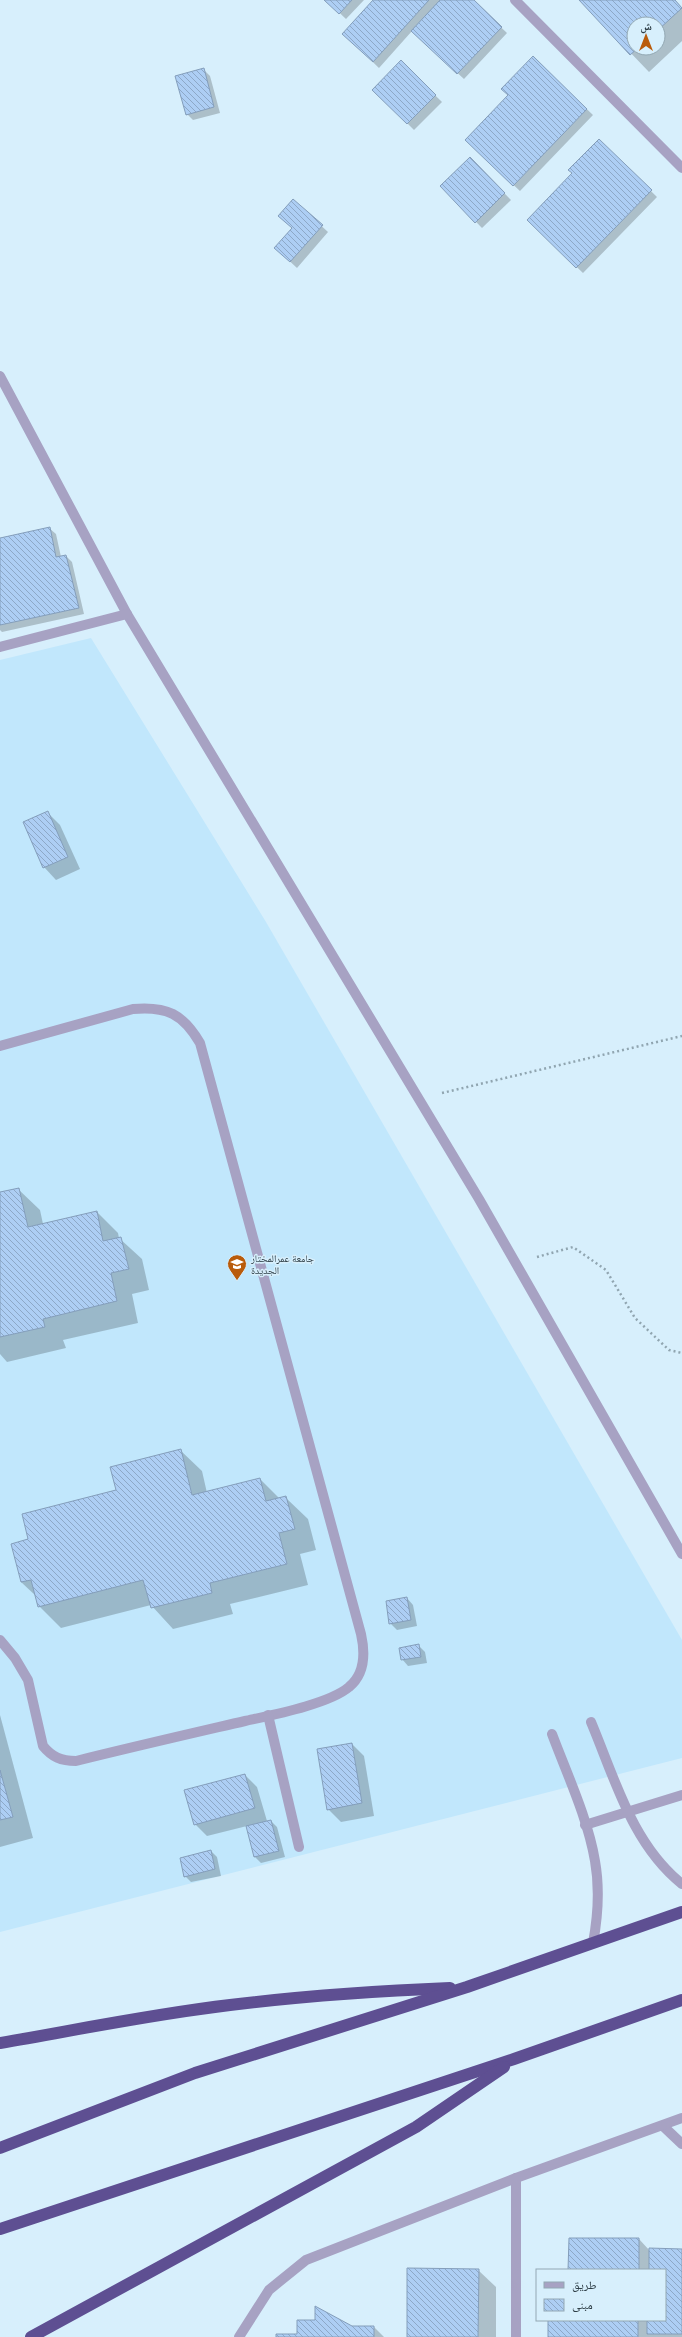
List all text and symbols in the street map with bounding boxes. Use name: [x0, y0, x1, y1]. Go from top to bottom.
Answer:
north arrow: [626, 16, 666, 56]
text: ش: [640, 19, 652, 34]
place label: جامعة عمرالمختار الجديدة: [250, 1252, 315, 1277]
school or university icon: جامعة عمرالمختار الجديدة: [226, 1253, 248, 1281]
legend: [536, 2269, 666, 2321]
text: طريق: [572, 2277, 597, 2292]
text: مبنى: [572, 2297, 593, 2312]

